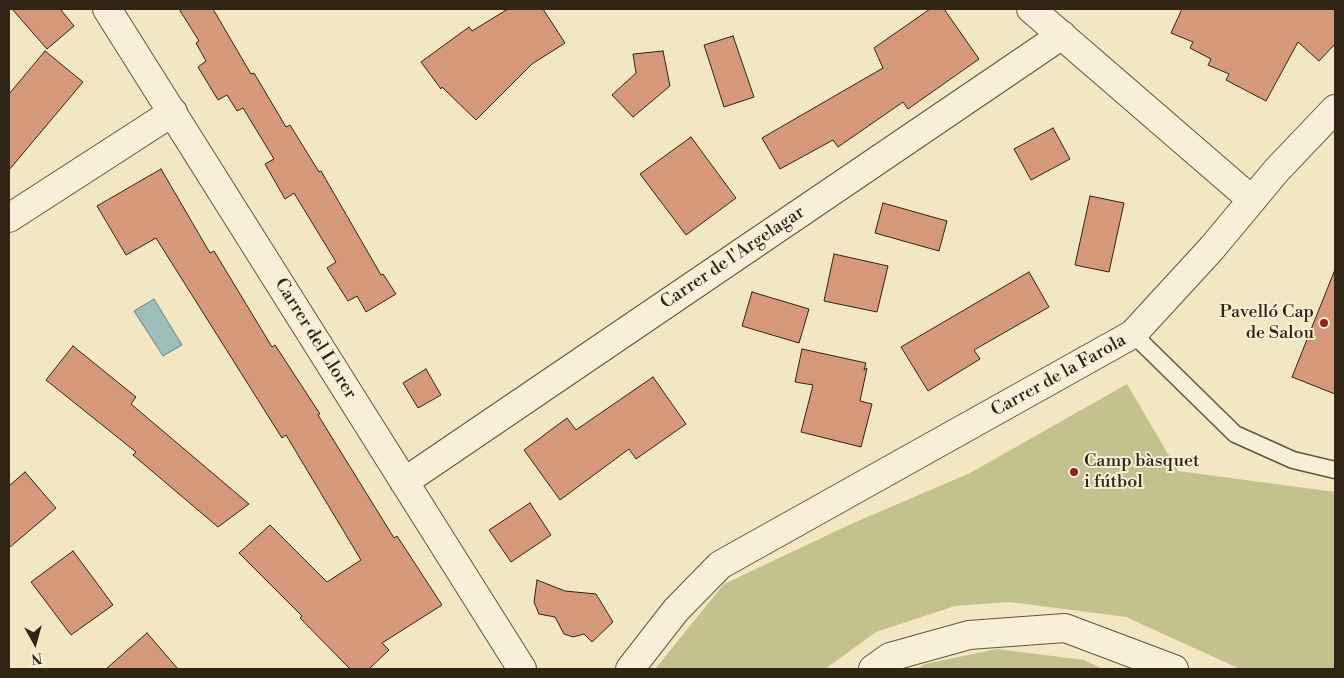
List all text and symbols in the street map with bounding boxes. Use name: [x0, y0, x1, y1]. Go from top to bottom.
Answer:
street label: Carrer de l'Argelagar: [657, 202, 809, 314]
street label: Carrer del Llorer: [269, 275, 361, 403]
place label: Pavelló Cap de Salou: [1220, 302, 1314, 344]
marker: Pavelló Cap de Salou: [1318, 317, 1330, 329]
street label: Carrer de la Farola: [988, 330, 1130, 422]
place label: Camp bàsquet i fútbol: [1084, 451, 1199, 494]
marker: Camp bàsquet i fútbol: [1068, 466, 1080, 478]
north arrow: [10, 618, 60, 668]
text: N: [30, 648, 43, 667]

